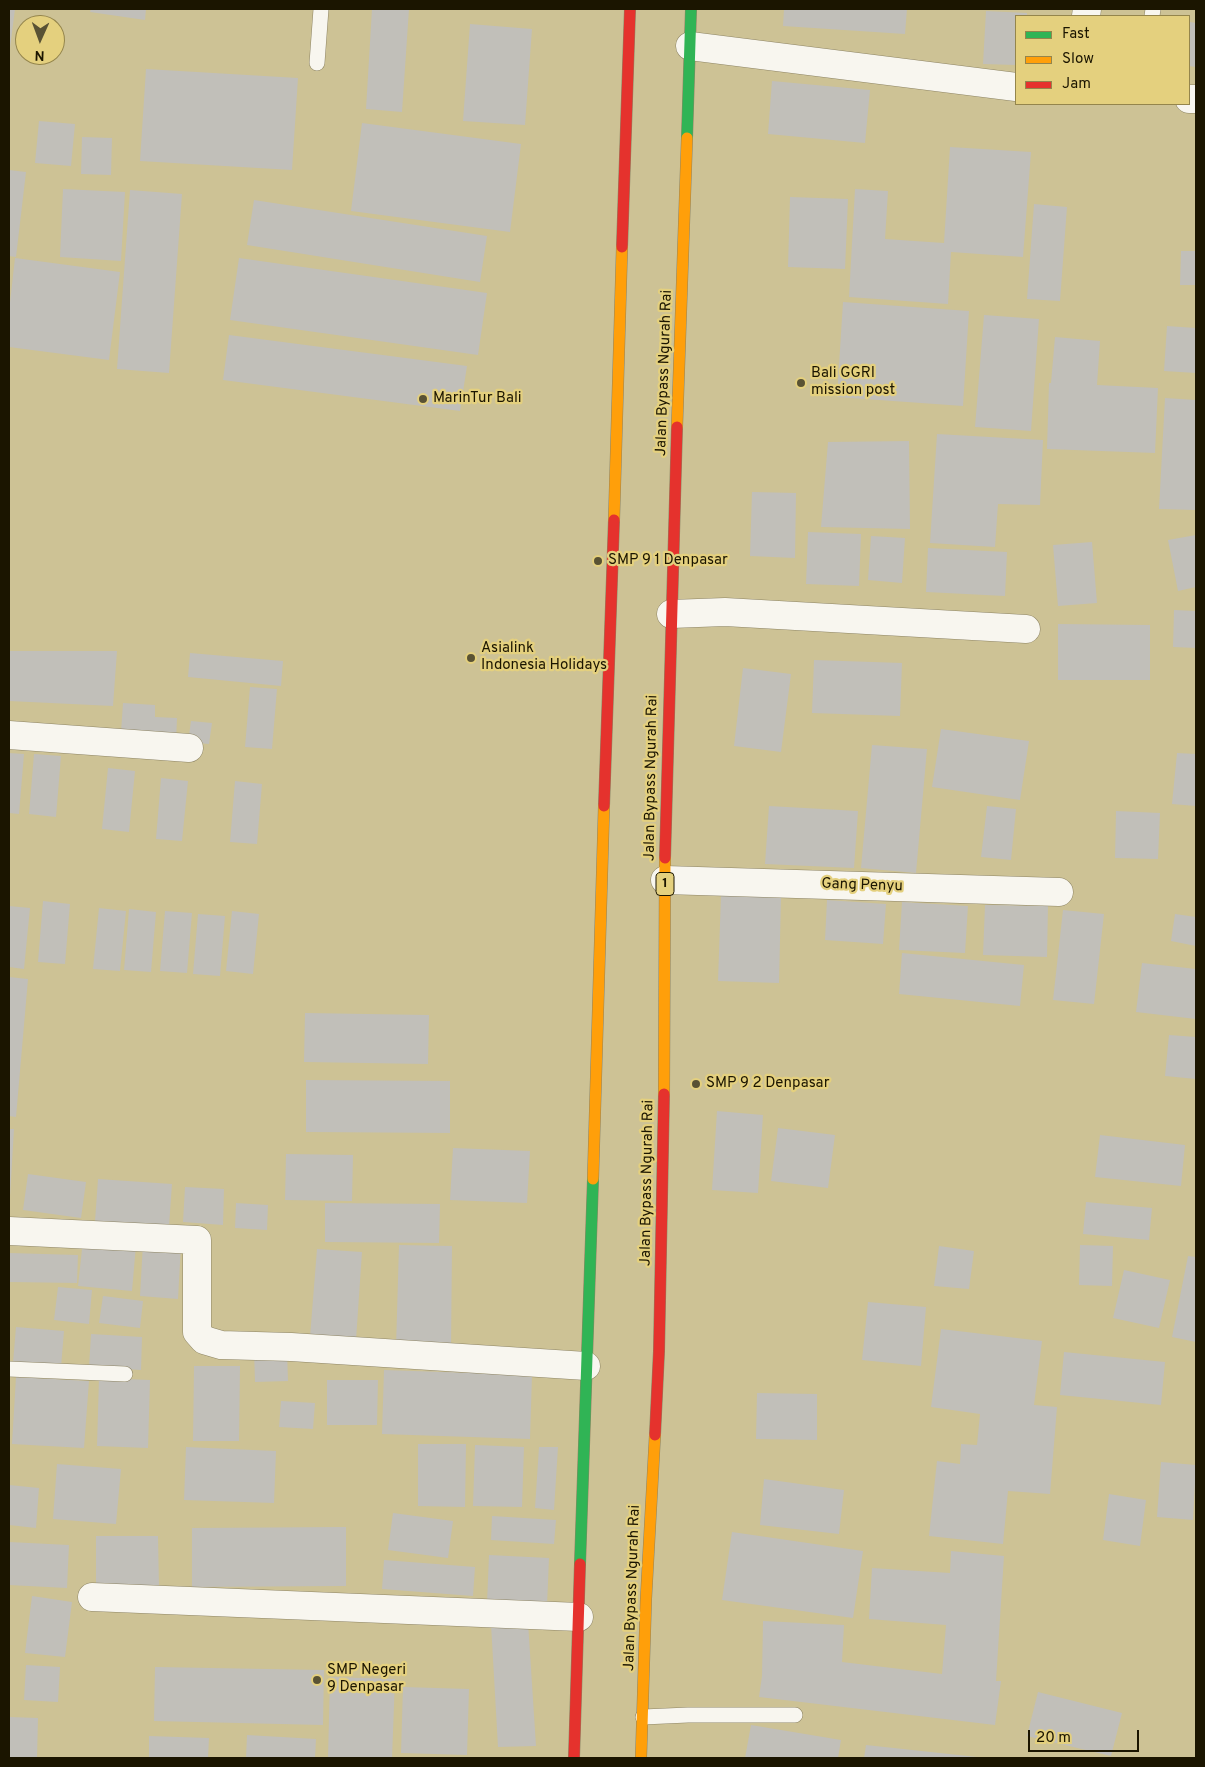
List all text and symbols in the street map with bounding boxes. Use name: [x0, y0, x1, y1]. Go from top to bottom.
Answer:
north arrow: [15, 15, 65, 65]
legend: [1015, 15, 1190, 105]
text: Fast: [1062, 25, 1090, 44]
text: N: [34, 46, 45, 63]
text: Slow: [1062, 50, 1094, 69]
text: Jam: [1062, 75, 1091, 94]
street label: Jalan Bypass Ngurah Rai: [653, 290, 677, 456]
place label: Bali GGRI mission post: [811, 365, 895, 400]
marker: Bali GGRI mission post: [795, 377, 807, 389]
place label: MarinTur Bali: [433, 390, 522, 408]
marker: MarinTur Bali: [417, 393, 429, 405]
place label: SMP 9 1 Denpasar: [608, 552, 728, 570]
marker: SMP 9 1 Denpasar: [592, 555, 604, 567]
place label: Asialink Indonesia Holidays: [481, 640, 607, 675]
marker: Asialink Indonesia Holidays: [465, 652, 477, 664]
street label: Jalan Bypass Ngurah Rai: [642, 695, 662, 861]
road number: 1: [656, 872, 674, 896]
street label: Gang Penyu: [821, 876, 903, 896]
place label: SMP 9 2 Denpasar: [706, 1075, 829, 1093]
marker: SMP 9 2 Denpasar: [690, 1078, 702, 1090]
street label: Jalan Bypass Ngurah Rai: [638, 1100, 658, 1266]
street label: Jalan Bypass Ngurah Rai: [621, 1505, 645, 1671]
place label: SMP Negeri 9 Denpasar: [327, 1662, 406, 1697]
marker: SMP Negeri 9 Denpasar: [311, 1674, 323, 1686]
scale bar: [1030, 1720, 1141, 1752]
text: 20 m: [1036, 1729, 1071, 1748]

